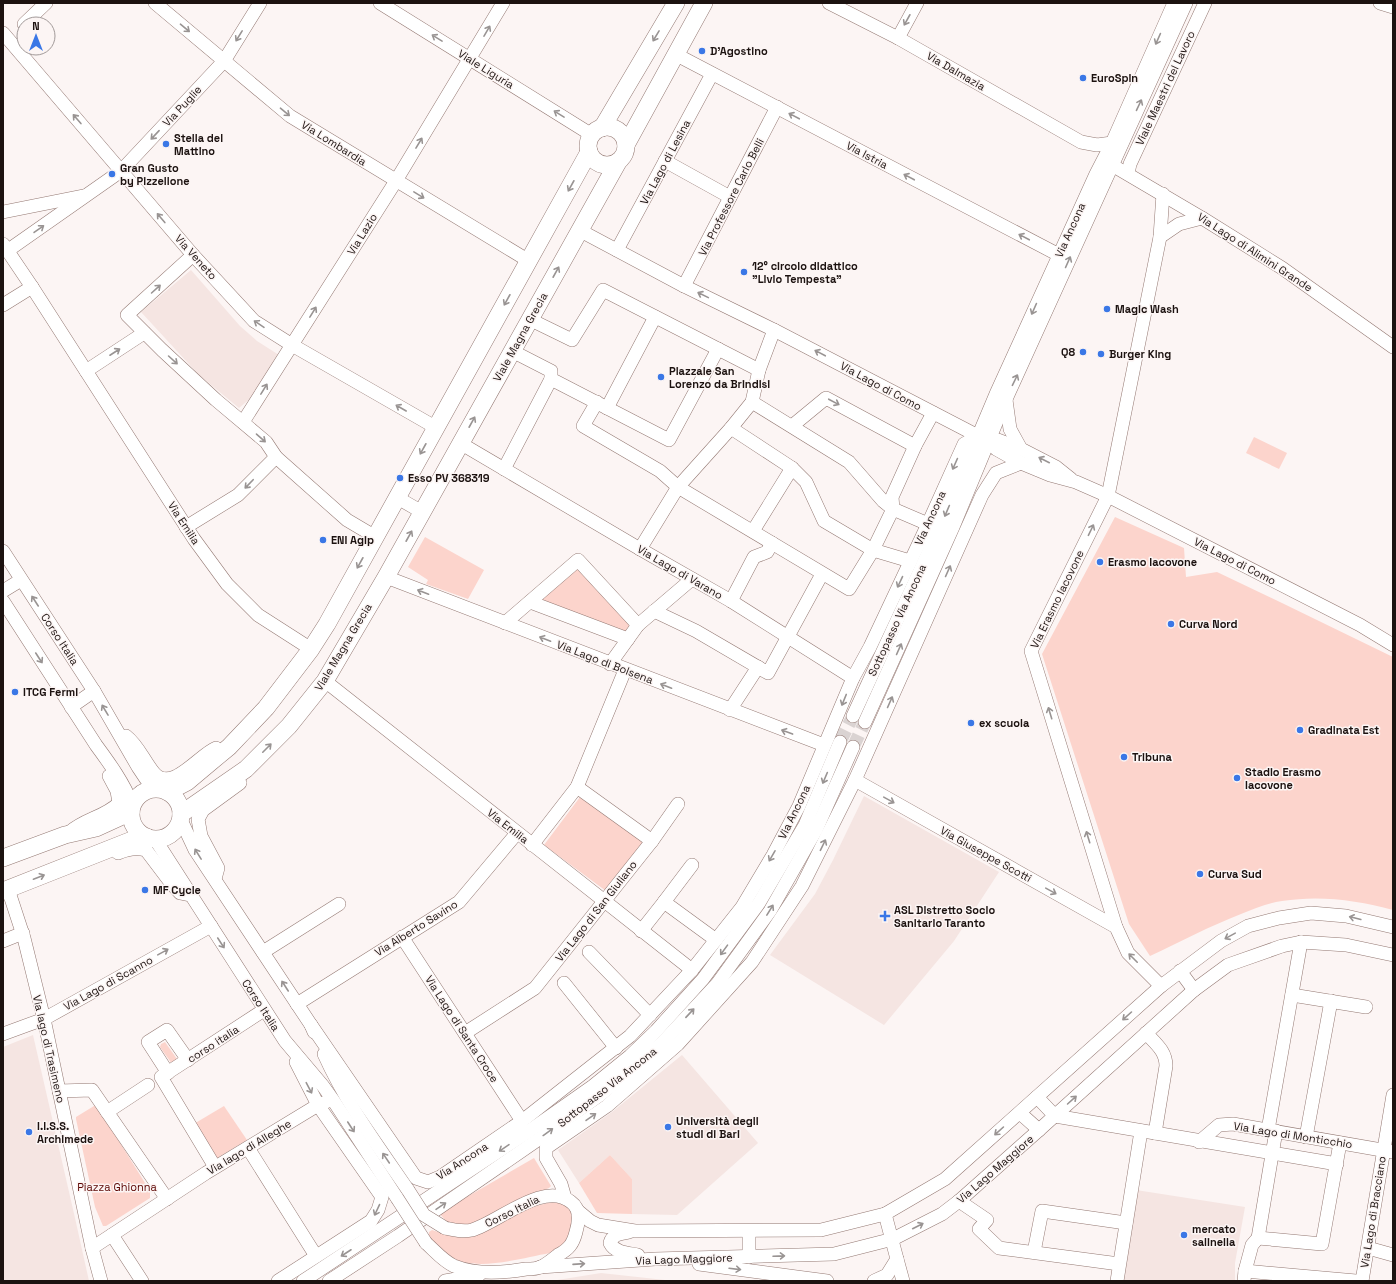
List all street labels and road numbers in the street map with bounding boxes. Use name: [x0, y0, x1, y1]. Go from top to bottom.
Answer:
street label: Viale Maestri del Lavoro: [1132, 28, 1198, 148]
street label: Viale Liguria: [455, 46, 517, 92]
street label: Via Dalmazia: [924, 49, 988, 94]
street label: Via Puglie: [160, 83, 204, 129]
street label: Via Lombardia: [299, 117, 370, 169]
street label: Via Lago di Lesina: [637, 117, 694, 207]
street label: Via Professore Carlo Belli: [695, 135, 767, 258]
street label: Via Istria: [844, 138, 891, 172]
street label: Via Ancona: [1052, 200, 1089, 260]
street label: Via Lago di Alimini Grande: [1195, 209, 1315, 295]
street label: Via Lazio: [344, 211, 380, 257]
street label: Via Veneto: [172, 231, 220, 283]
street label: Viale Magna Grecia: [490, 289, 551, 384]
street label: Via Lago di Como: [838, 359, 924, 413]
street label: Via Ancona: [911, 488, 949, 548]
street label: Via Emilia: [165, 499, 204, 548]
street label: Via Lago di Como: [1192, 534, 1279, 588]
street label: Via Lago di Varano: [635, 542, 725, 602]
street label: Via Erasmo Iacovone: [1027, 548, 1087, 650]
street label: Sottopasso Via Ancona: [865, 561, 929, 678]
street label: Viale Magna Grecia: [311, 600, 375, 693]
street label: Corso Italia: [38, 610, 82, 668]
street label: Via Lago di Bolsena: [555, 637, 656, 687]
street label: Via Ancona: [775, 782, 813, 841]
street label: Via Emilia: [484, 805, 532, 847]
street label: Via Giuseppe Scotti: [938, 823, 1035, 885]
street label: Via Lago di San Giuliano: [552, 857, 640, 964]
street label: Via Alberto Savino: [372, 897, 460, 959]
street label: Via Lago di Scanno: [61, 953, 155, 1013]
street label: Via Lago di Santa Croce: [422, 973, 502, 1085]
street label: Corso Italia: [239, 976, 283, 1034]
street label: Via lago di Trasimeno: [30, 994, 68, 1105]
street label: corso italia: [185, 1022, 242, 1066]
street label: Sottopasso Via Ancona: [555, 1044, 660, 1130]
street label: Via lago di Alleghe: [204, 1116, 294, 1178]
street label: Via Lago di Monticchio: [1233, 1119, 1354, 1151]
street label: Via Lago Maggiore: [954, 1132, 1036, 1206]
street label: Via Ancona: [434, 1139, 491, 1183]
street label: Via Lago di Bracciano: [1357, 1155, 1389, 1269]
street label: Corso Italia: [482, 1191, 542, 1230]
street label: Via Lago Maggiore: [635, 1250, 733, 1268]

